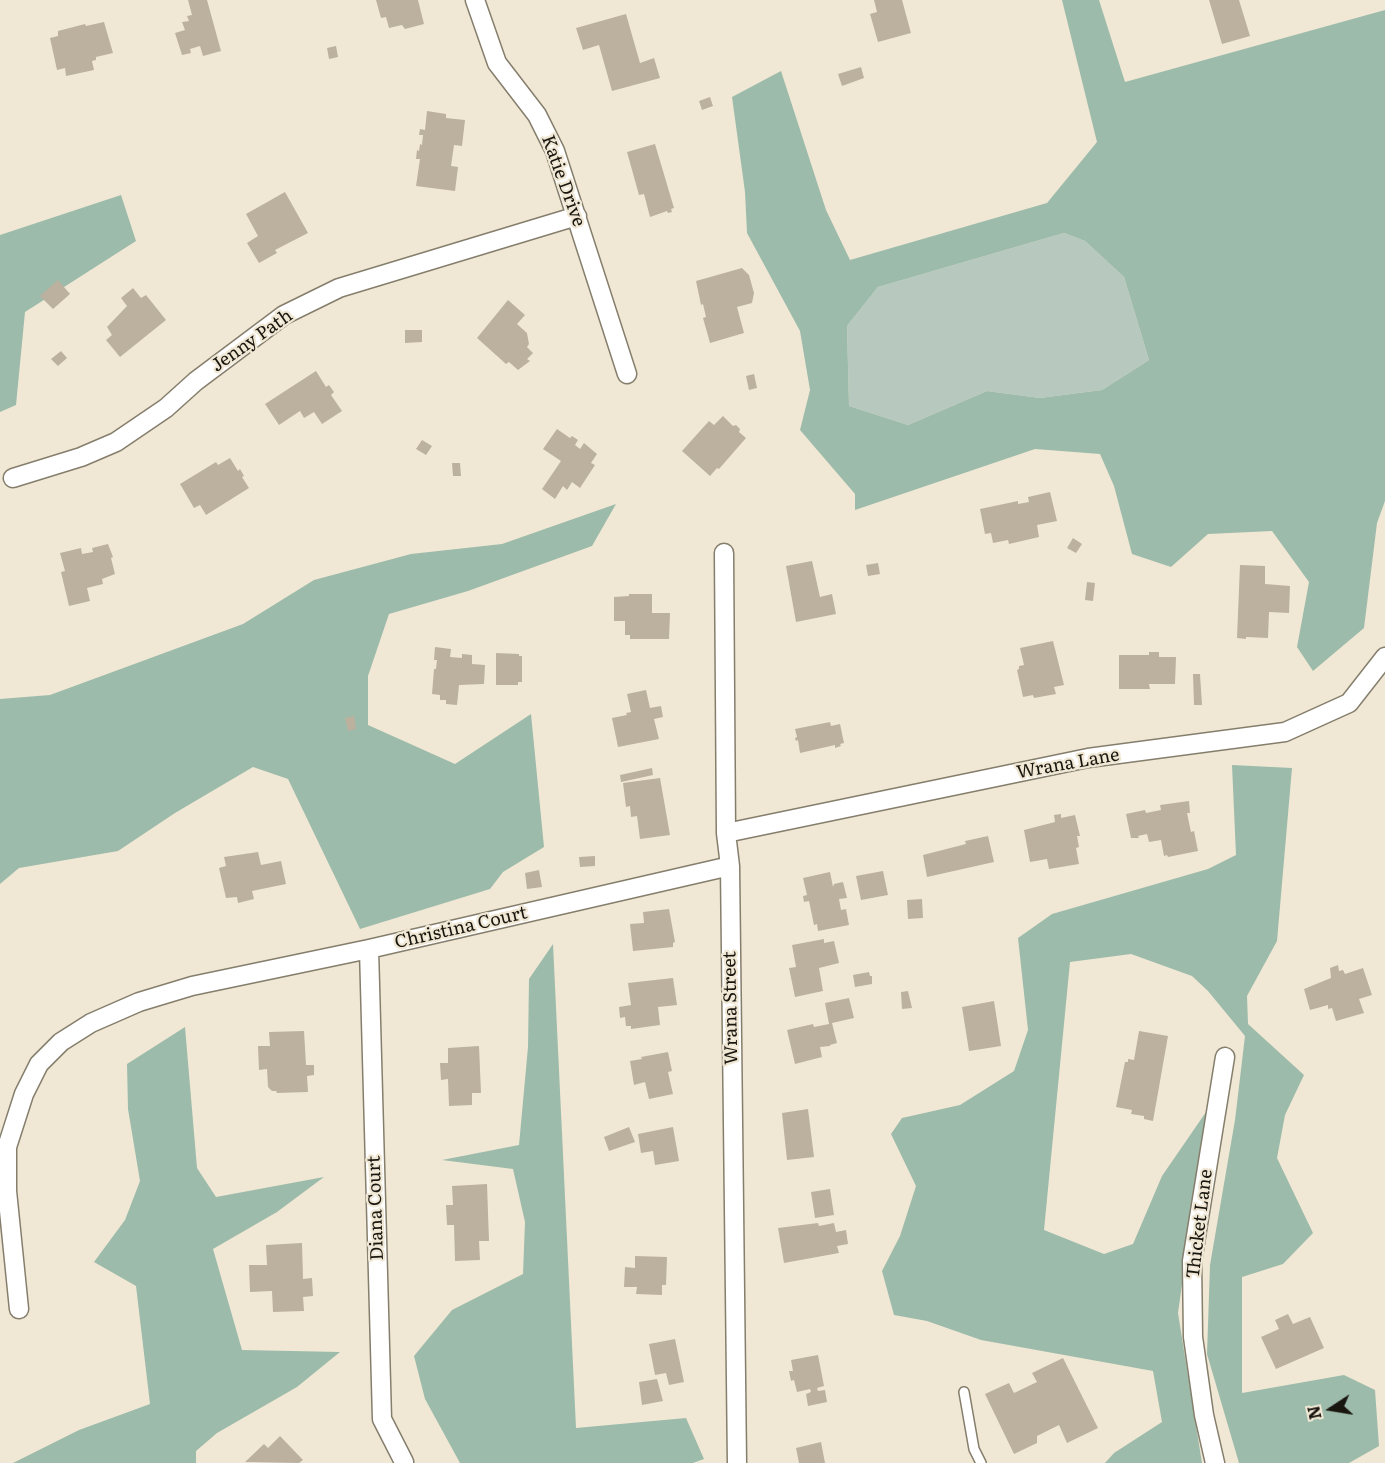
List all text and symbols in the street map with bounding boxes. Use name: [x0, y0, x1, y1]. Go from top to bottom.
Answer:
street label: Katie Drive: [536, 132, 590, 230]
street label: Jenny Path: [207, 305, 297, 377]
street label: Wrana Lane: [1015, 744, 1121, 784]
street label: Christina Court: [393, 902, 529, 954]
street label: Wrana Street: [719, 951, 743, 1065]
street label: Diana Court: [363, 1155, 389, 1261]
street label: Thicket Lane: [1183, 1168, 1217, 1280]
north arrow: [1301, 1379, 1361, 1439]
text: N: [1300, 1404, 1327, 1422]

